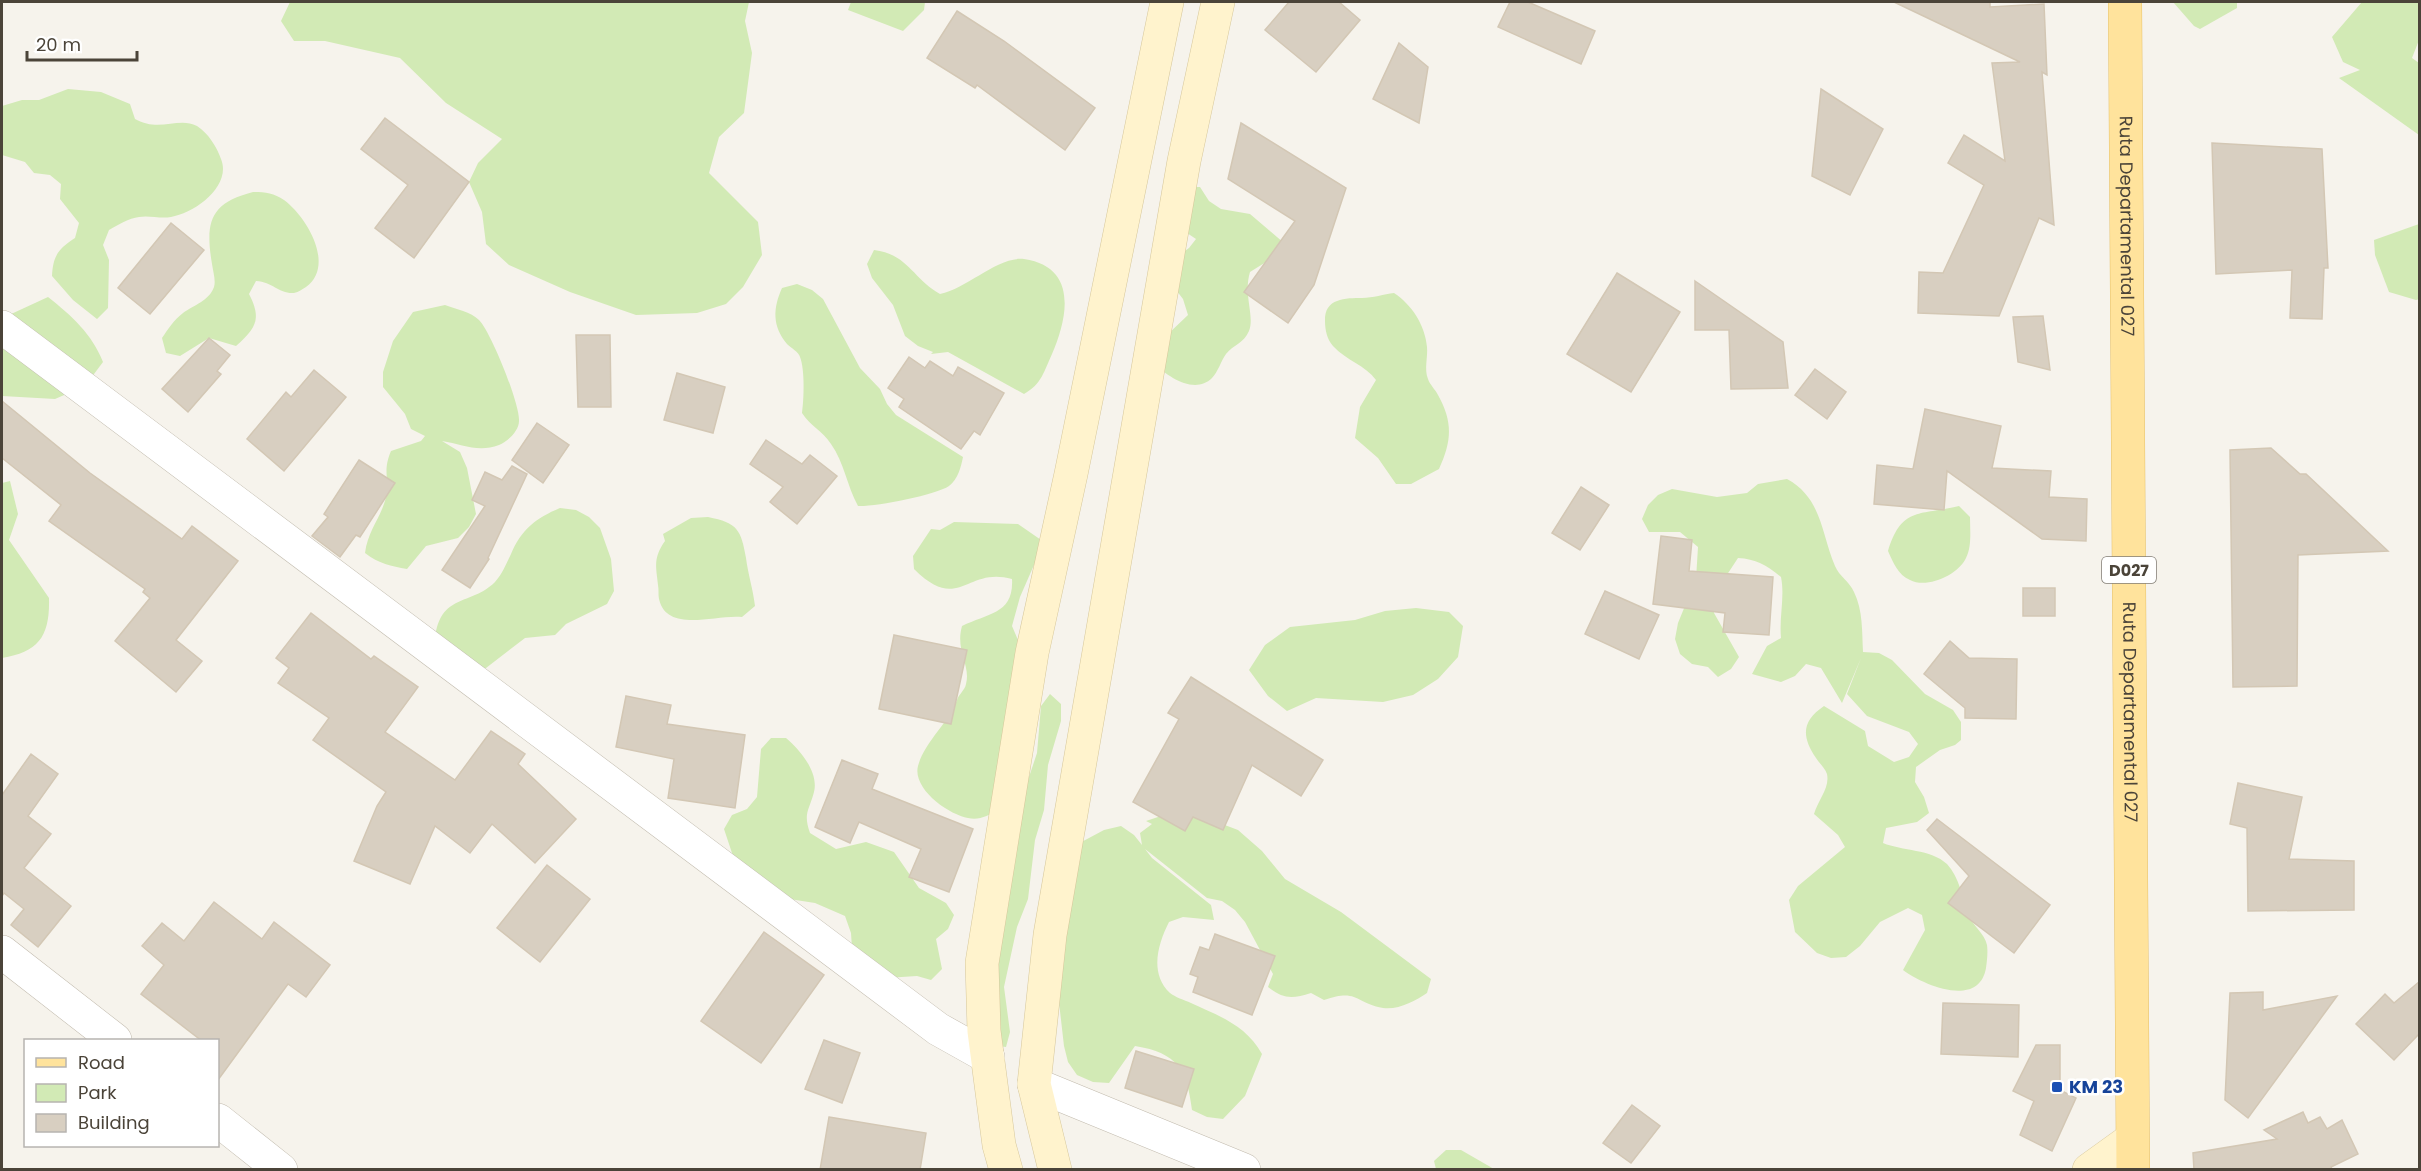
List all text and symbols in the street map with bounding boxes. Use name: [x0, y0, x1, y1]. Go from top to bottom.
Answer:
scale bar: [27, 24, 136, 62]
text: 20 m: [36, 32, 81, 57]
street label: Ruta Departamental 027: [2114, 116, 2140, 336]
road number: D027: [2102, 557, 2156, 583]
street label: Ruta Departamental 027: [2117, 602, 2144, 822]
legend: [24, 1039, 219, 1147]
text: Road: [78, 1050, 125, 1075]
place label: KM 23: [2069, 1074, 2123, 1099]
text: Park: [78, 1080, 117, 1105]
marker: KM 23: [2050, 1080, 2064, 1094]
text: Building: [78, 1110, 150, 1135]

